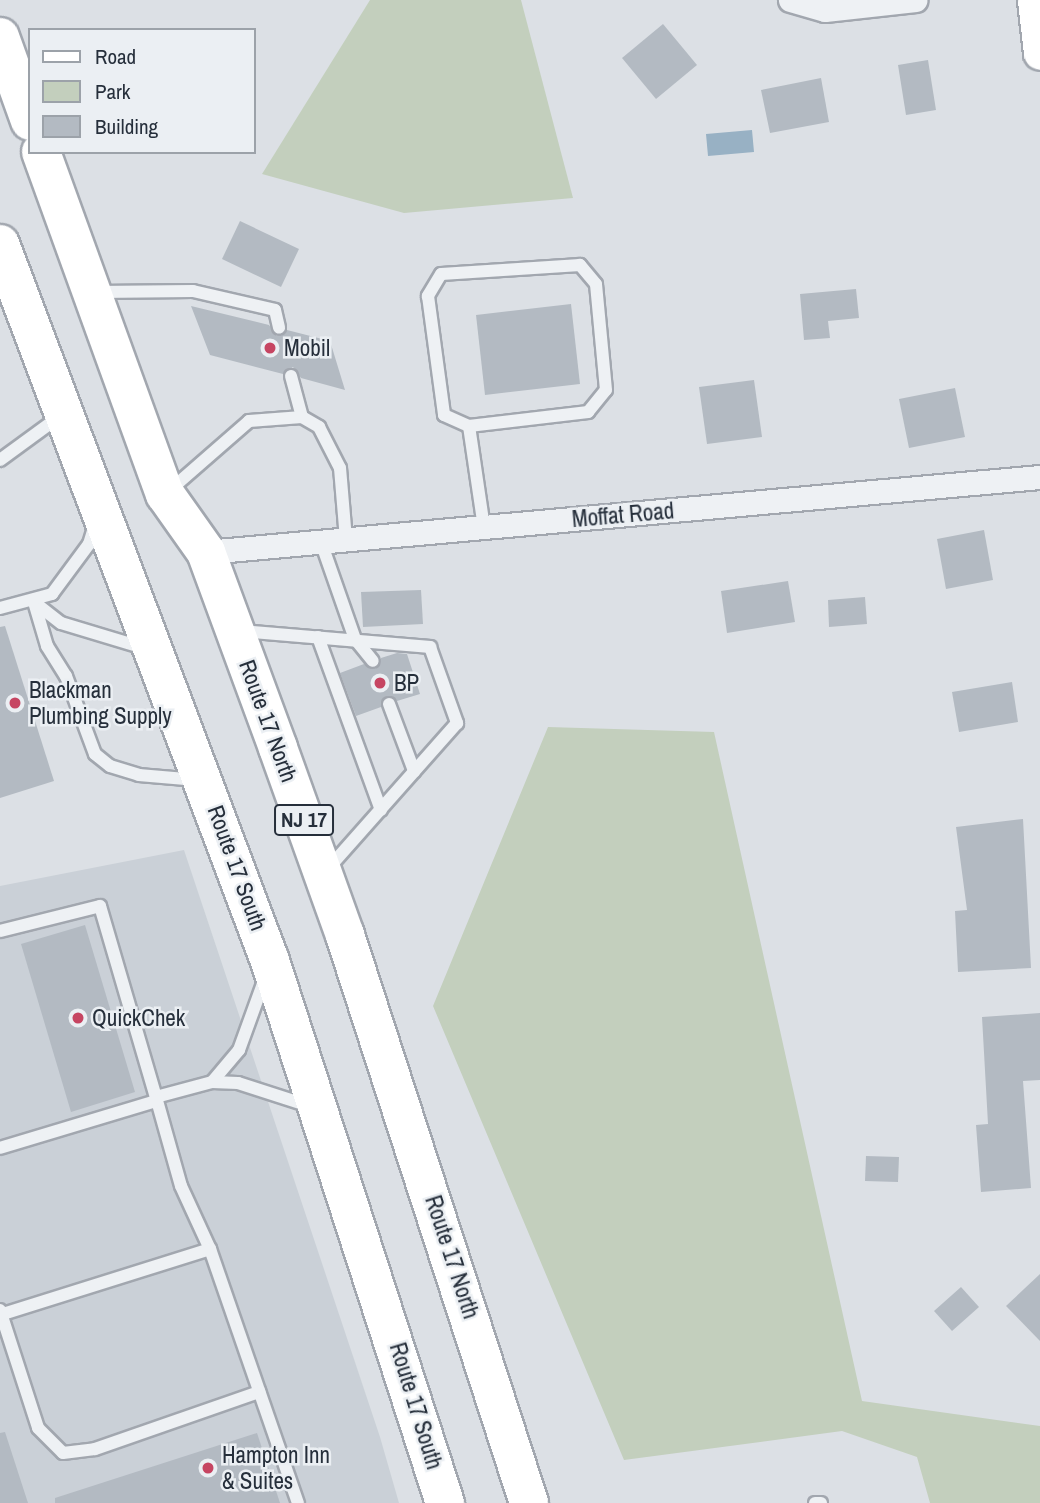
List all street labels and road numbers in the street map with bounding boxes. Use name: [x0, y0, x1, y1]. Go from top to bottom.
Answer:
street label: Moffat Road: [571, 497, 675, 533]
street label: Route 17 North: [233, 656, 303, 786]
street label: Route 17 South: [202, 802, 272, 934]
road number: NJ 17: [272, 802, 336, 838]
street label: Route 17 North: [419, 1192, 485, 1322]
street label: Route 17 South: [384, 1339, 448, 1473]

